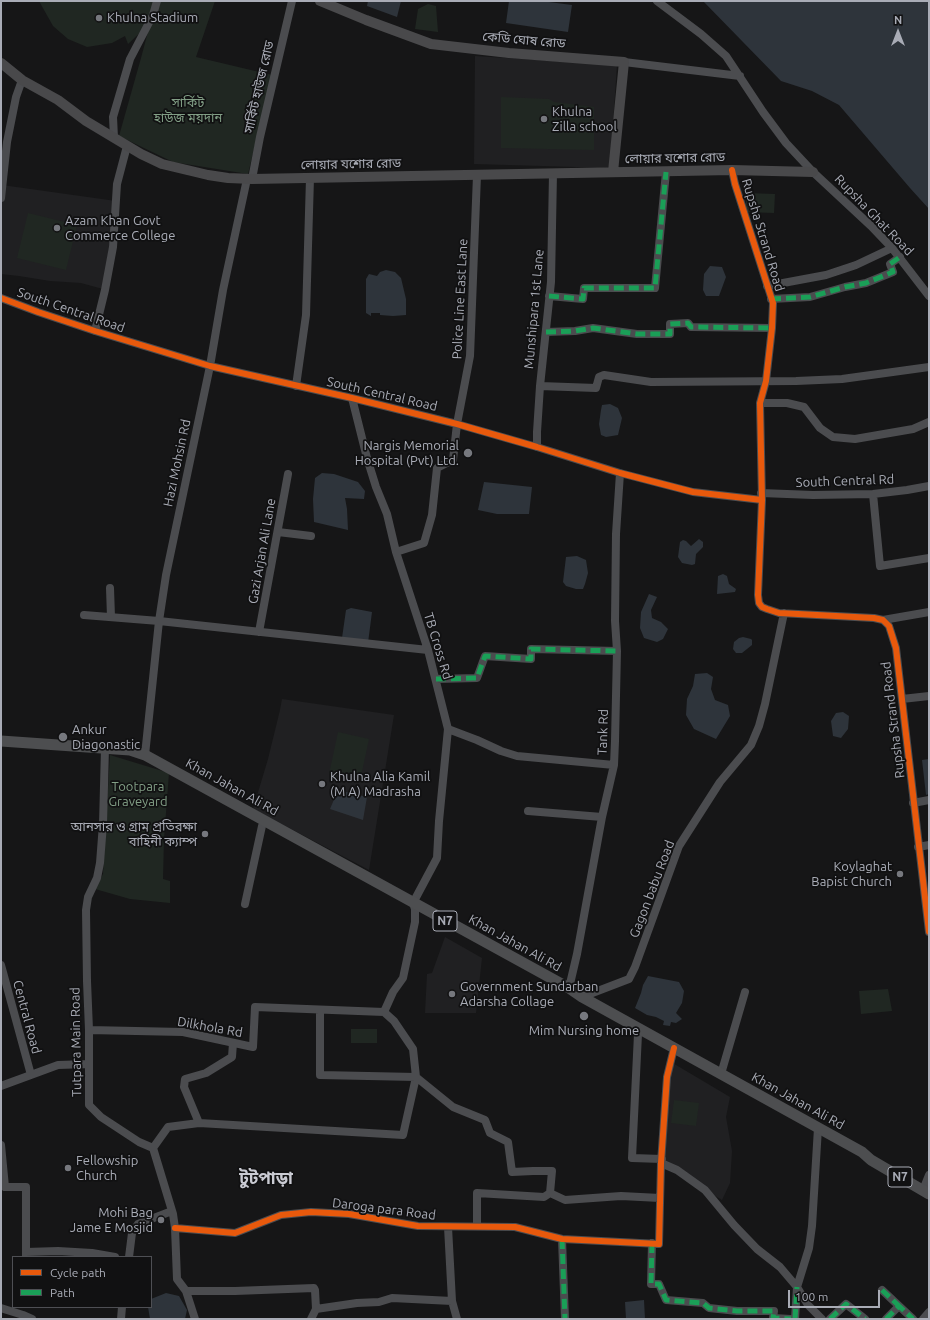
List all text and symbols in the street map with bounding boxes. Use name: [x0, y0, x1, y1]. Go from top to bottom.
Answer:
place label: Khulna Stadium: [107, 10, 198, 26]
north arrow: [878, 12, 918, 52]
marker: Khulna Stadium: [94, 13, 104, 23]
text: N: [894, 14, 902, 26]
street label: কেডি ঘোষ রোড: [482, 29, 566, 51]
street label: সার্কিট হাউজ রোড: [241, 39, 277, 135]
park label: সার্কিট হাউজ ময়দান: [154, 95, 222, 126]
place label: Khulna Zilla school: [552, 104, 617, 135]
marker: Khulna Zilla school: [539, 114, 549, 124]
street label: লোয়ার যশোর রোড: [625, 149, 725, 167]
street label: লোয়ার যশোর রোড: [301, 155, 401, 173]
street label: Rupsha Ghat Road: [831, 171, 917, 259]
street label: Rupsha Strand Road: [738, 177, 788, 293]
place label: Azam Khan Govt Commerce College: [65, 213, 175, 244]
marker: Azam Khan Govt Commerce College: [52, 223, 62, 233]
street label: Police Line East Lane: [449, 238, 471, 360]
street label: Munshipara 1st Lane: [521, 248, 547, 370]
street label: South Central Road: [15, 284, 127, 336]
street label: South Central Road: [325, 374, 439, 414]
street label: Hazi Mohsin Rd: [160, 418, 194, 508]
place label: Nargis Memorial Hospital (Pvt) Ltd.: [355, 438, 459, 469]
marker: Nargis Memorial Hospital (Pvt) Ltd.: [462, 447, 474, 459]
street label: South Central Rd: [795, 471, 895, 491]
street label: Gazi Arjan Ali Lane: [245, 497, 279, 605]
street label: TB Cross Rd: [420, 611, 456, 681]
street label: Rupsha Strand Road: [878, 661, 908, 779]
street label: Tank Rd: [594, 709, 612, 755]
place label: Ankur Diagonastic: [72, 722, 140, 753]
marker: Ankur Diagonastic: [57, 731, 69, 743]
street label: Khan Jahan Ali Rd: [183, 755, 281, 819]
place label: Khulna Alia Kamil (M A) Madrasha: [330, 769, 430, 800]
park label: Tootpara Graveyard: [108, 779, 168, 810]
marker: Khulna Alia Kamil (M A) Madrasha: [317, 779, 327, 789]
place label: আনসার ও গ্রাম প্রতিরক্ষা বাহিনী ক্যাম্প: [71, 819, 197, 850]
marker: আনসার ও গ্রাম প্রতিরক্ষা বাহিনী ক্যাম্প: [200, 829, 210, 839]
street label: Gagon babu Road: [626, 838, 678, 940]
place label: Koylaghat Bapist Church: [811, 859, 892, 890]
marker: Koylaghat Bapist Church: [895, 869, 905, 879]
road number: N7: [433, 911, 457, 931]
street label: Khan Jahan Ali Rd: [466, 911, 564, 975]
street label: Central Road: [10, 978, 44, 1056]
place label: Government Sundarban Adarsha Collage: [460, 979, 599, 1010]
street label: Tutpara Main Road: [67, 987, 85, 1097]
marker: Government Sundarban Adarsha Collage: [447, 989, 457, 999]
marker: Mim Nursing home: [578, 1010, 590, 1022]
street label: Dilkhola Rd: [176, 1014, 244, 1040]
place label: Mim Nursing home: [529, 1023, 639, 1039]
street label: Khan Jahan Ali Rd: [749, 1069, 847, 1133]
place label: Fellowship Church: [76, 1153, 138, 1184]
marker: Fellowship Church: [63, 1163, 73, 1173]
road number: N7: [888, 1167, 912, 1187]
district label: টুটপাড়া: [239, 1168, 293, 1188]
street label: Daroga para Road: [331, 1195, 437, 1223]
place label: Mohi Bag Jame E Mosjid: [70, 1205, 153, 1236]
marker: Mohi Bag Jame E Mosjid: [156, 1215, 166, 1225]
legend: [12, 1256, 152, 1308]
text: Cycle path: [50, 1266, 106, 1279]
scale bar: [790, 1282, 882, 1308]
text: Path: [50, 1286, 75, 1299]
text: 100 m: [795, 1290, 828, 1303]

